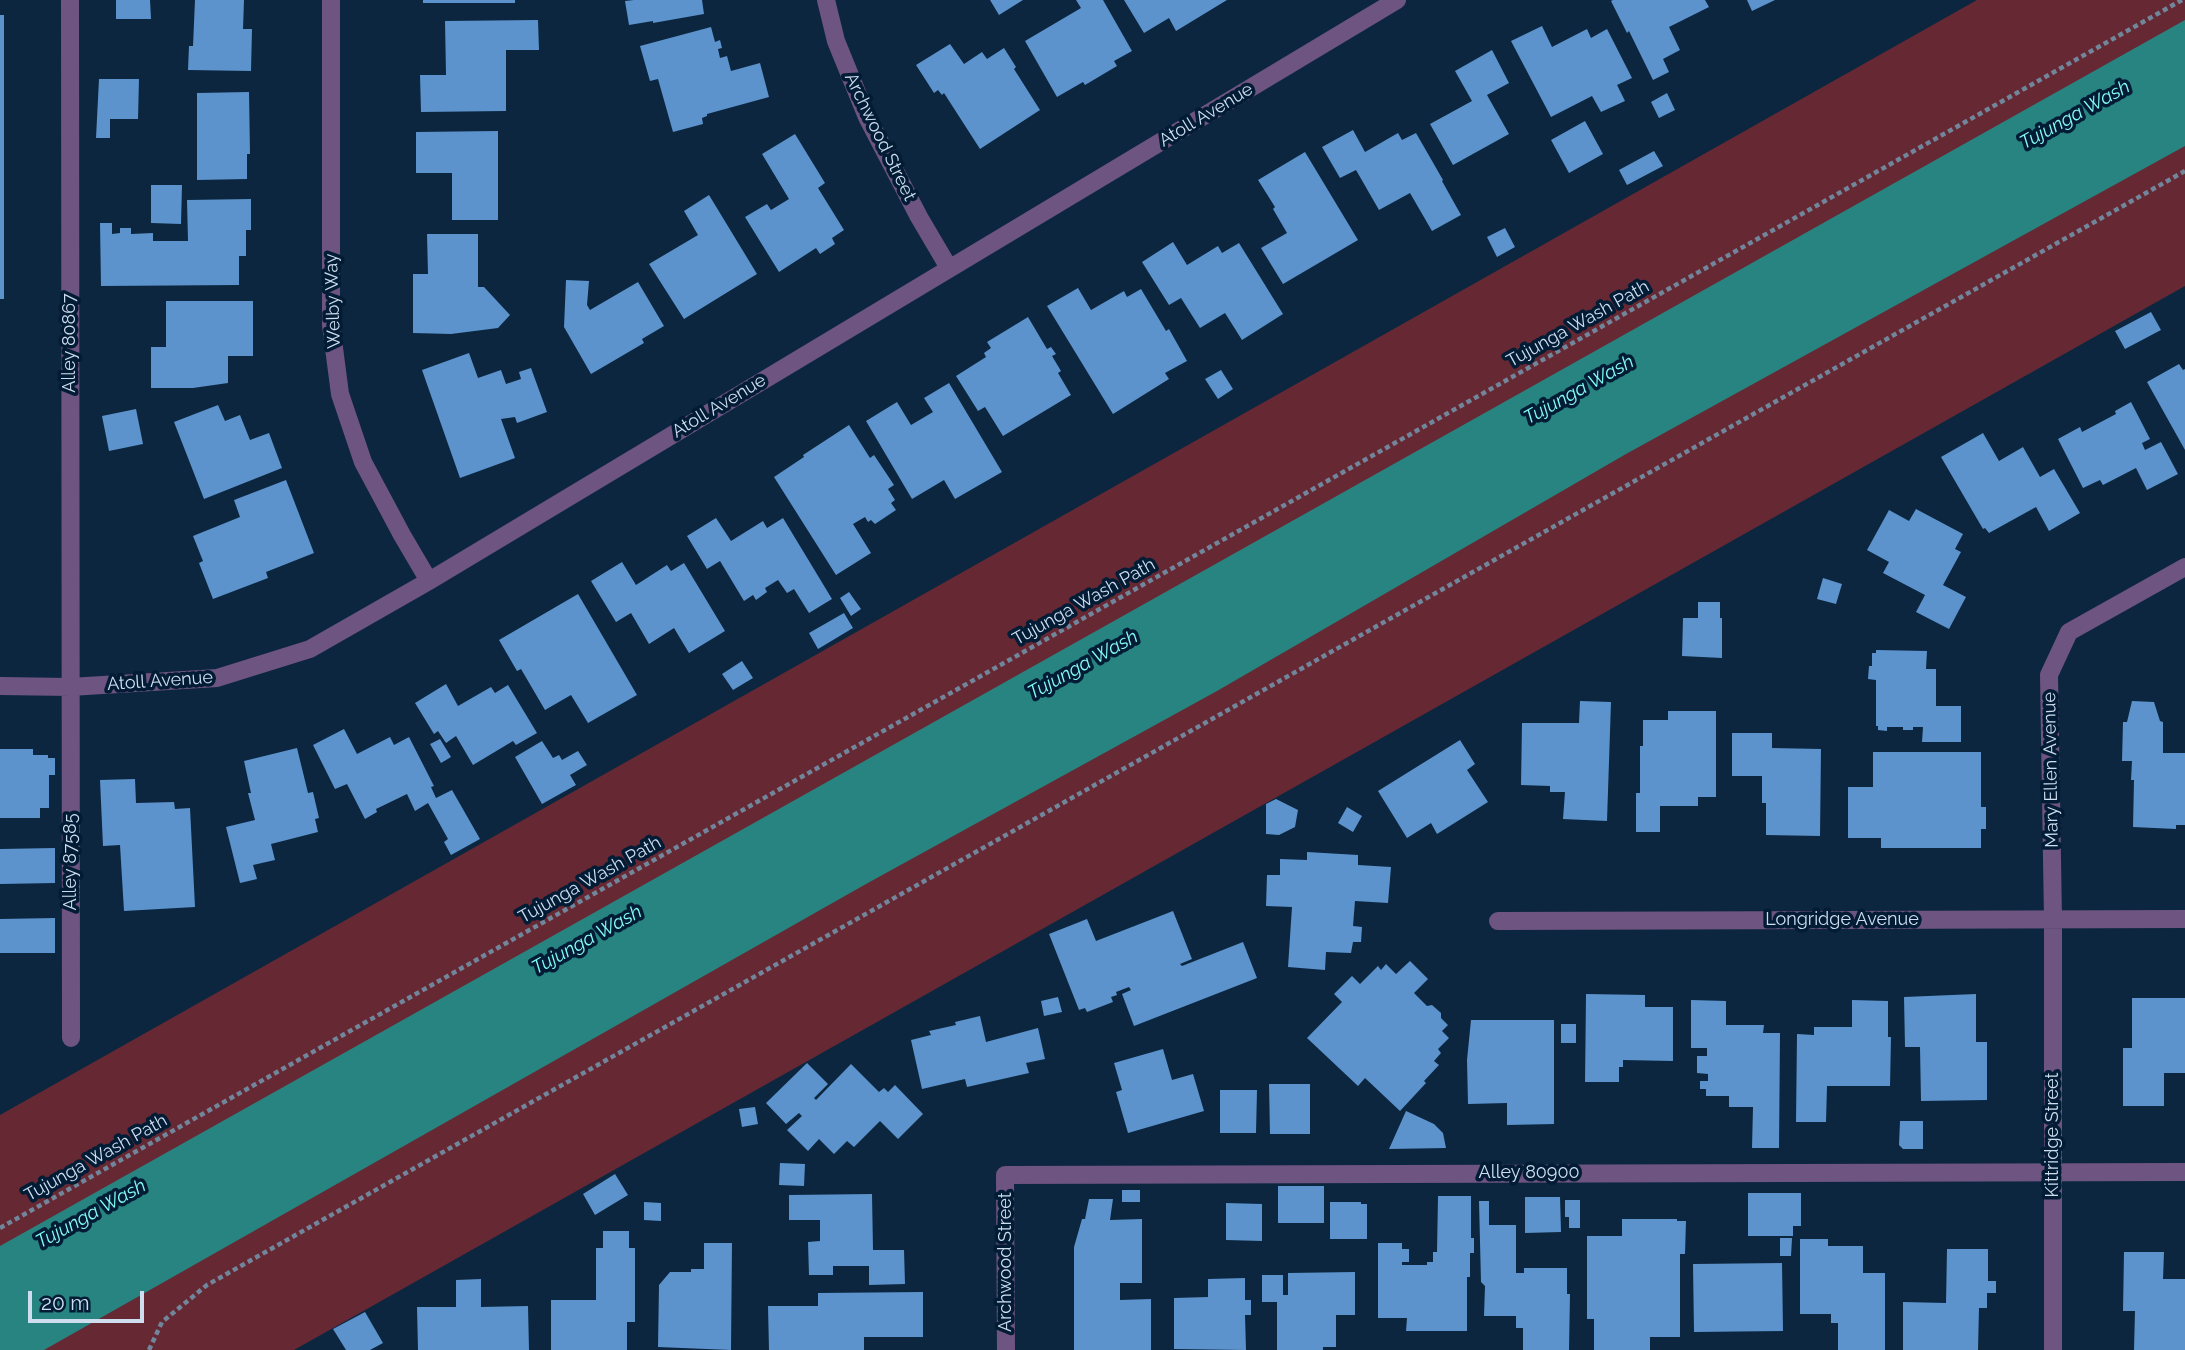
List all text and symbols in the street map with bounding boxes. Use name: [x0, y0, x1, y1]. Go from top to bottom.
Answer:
street label: Archwood Street: [840, 69, 920, 205]
water label: Tujunga Wash: [2016, 75, 2134, 155]
street label: Atoll Avenue: [1155, 78, 1257, 152]
street label: Welby Way: [321, 253, 345, 349]
street label: Tujunga Wash Path: [1503, 276, 1653, 372]
street label: Alley 80867: [59, 293, 81, 393]
water label: Tujunga Wash: [1520, 350, 1638, 430]
street label: Atoll Avenue: [668, 369, 770, 443]
street label: Tujunga Wash Path: [1009, 554, 1159, 650]
water label: Tujunga Wash: [1024, 625, 1142, 705]
street label: Atoll Avenue: [106, 667, 214, 695]
street label: Mary Ellen Avenue: [2039, 692, 2063, 848]
street label: Alley 87585: [60, 814, 82, 910]
street label: Tujunga Wash Path: [515, 832, 665, 928]
water label: Tujunga Wash: [528, 900, 646, 980]
street label: Longridge Avenue: [1765, 909, 1919, 931]
street label: Kittridge Street: [2042, 1072, 2064, 1198]
street label: Tujunga Wash Path: [21, 1110, 171, 1206]
street label: Alley 80900: [1479, 1162, 1579, 1184]
water label: Tujunga Wash: [32, 1174, 150, 1254]
street label: Archwood Street: [995, 1192, 1017, 1332]
scale bar: [32, 1276, 147, 1320]
text: 20 m: [41, 1290, 89, 1315]

